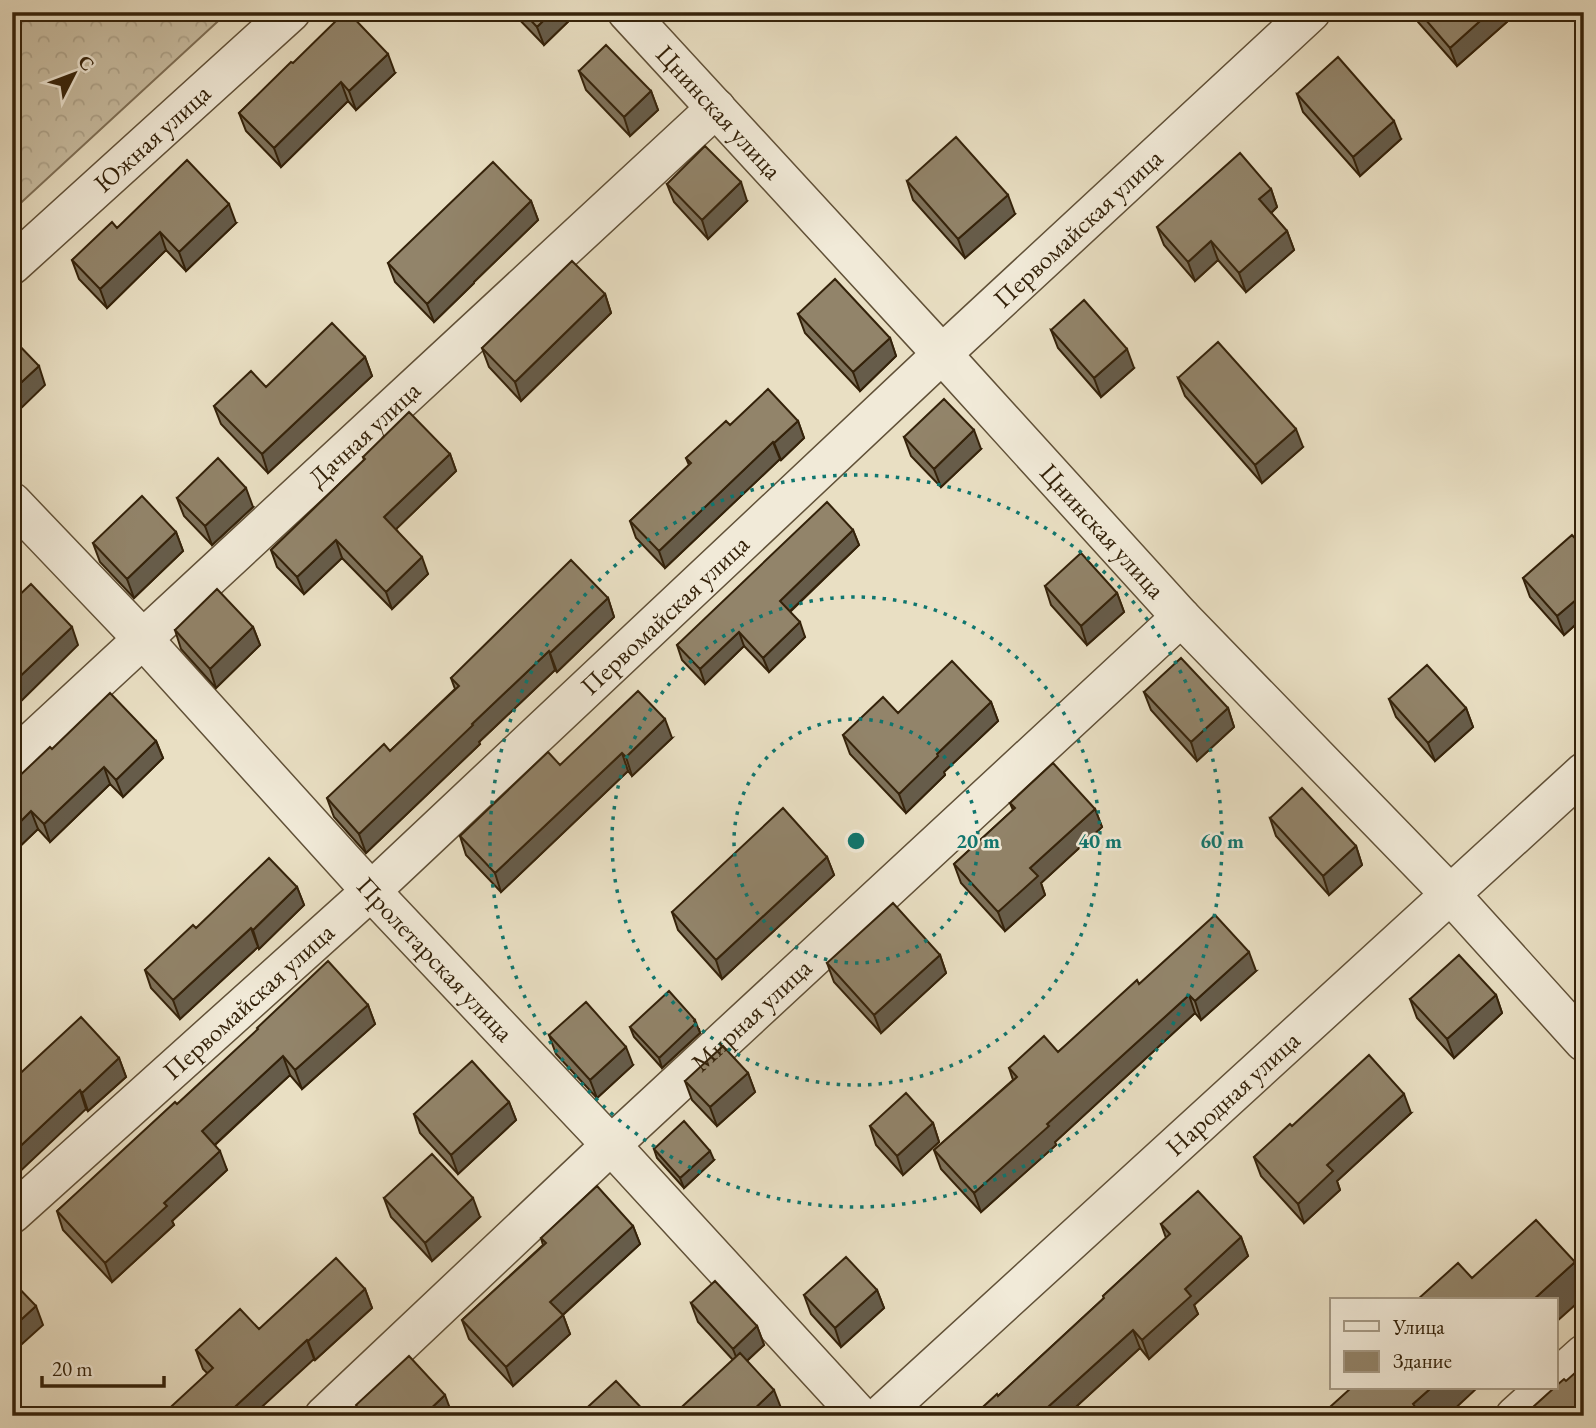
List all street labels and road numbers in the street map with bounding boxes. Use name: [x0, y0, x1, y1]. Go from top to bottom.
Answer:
street label: Цнинская улица: [649, 38, 790, 187]
street label: Южная улица: [86, 76, 218, 200]
street label: Первомайская улица: [986, 141, 1170, 315]
street label: Дачная улица: [301, 373, 428, 494]
street label: Цнинская улица: [1033, 456, 1173, 606]
street label: Первомайская улица: [573, 527, 757, 702]
street label: Пролетарская улица: [349, 869, 522, 1049]
street label: Первомайская улица: [155, 915, 342, 1087]
street label: Мирная улица: [684, 950, 819, 1079]
street label: Народная улица: [1158, 1023, 1308, 1163]

